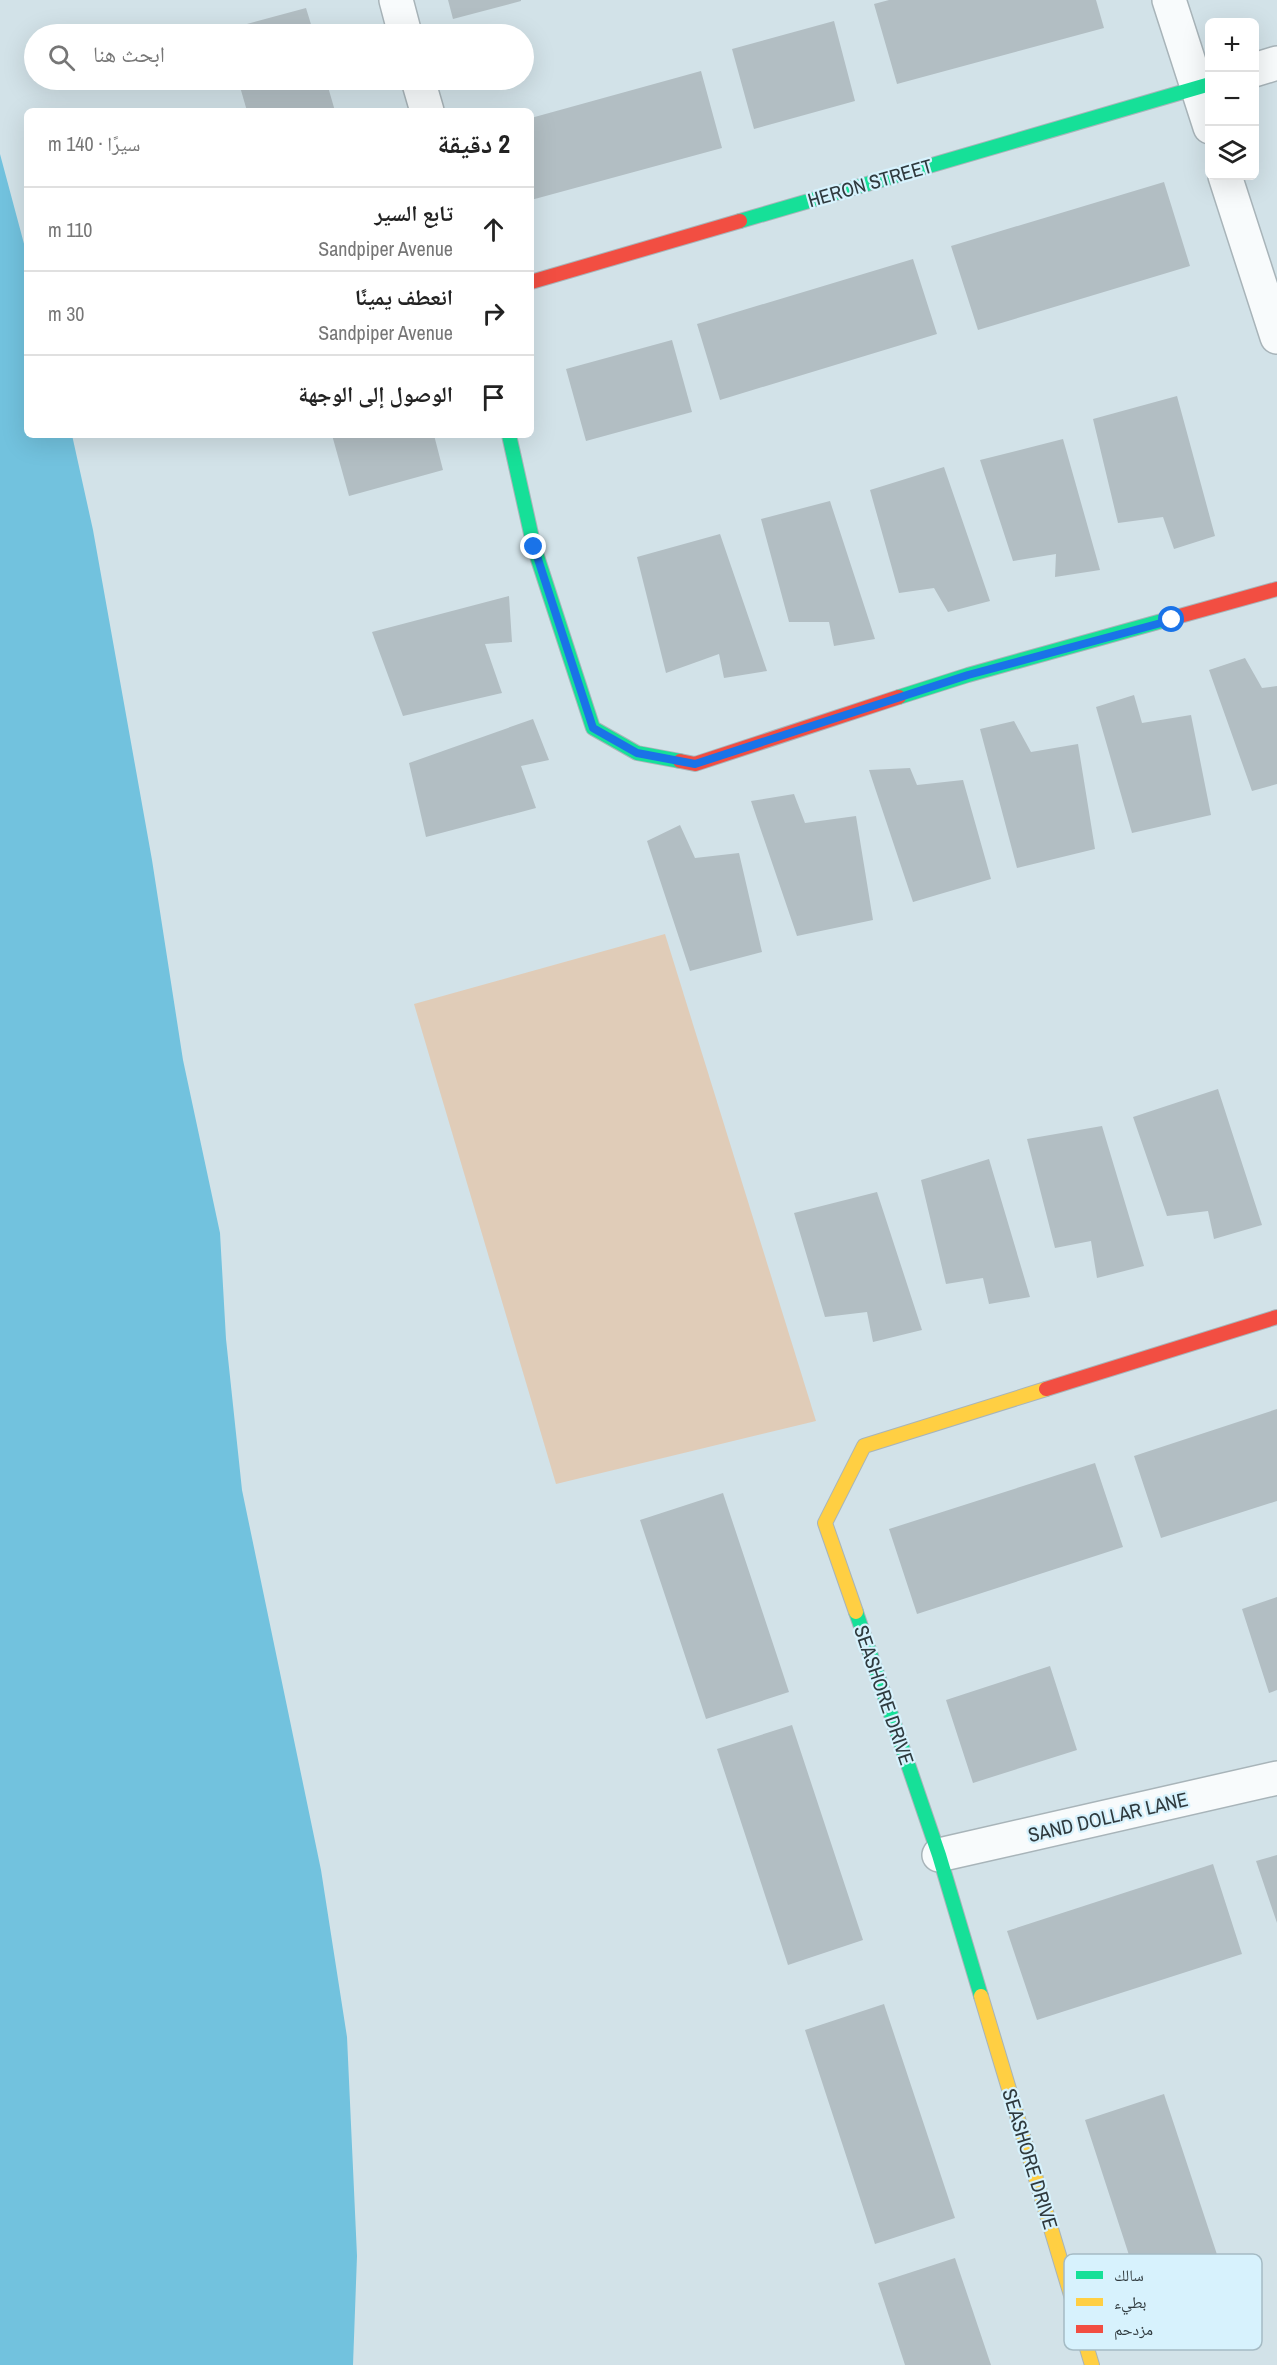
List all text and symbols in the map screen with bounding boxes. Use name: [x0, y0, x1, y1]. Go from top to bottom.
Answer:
map controls: [1205, 18, 1259, 180]
button: +: [1205, 18, 1259, 72]
search box: [24, 24, 534, 90]
text: ابحث هنا: [93, 39, 165, 69]
icon: search: [45, 41, 78, 74]
button: −: [1205, 72, 1259, 126]
text: 2 دقيقة: [438, 126, 510, 161]
button: layers: [1205, 126, 1259, 180]
text: سيرًا · 140 m: [48, 130, 141, 157]
street label: HERON STREET: [804, 152, 935, 213]
text: تابع السير: [375, 198, 453, 228]
icon: ahead: [477, 213, 510, 246]
text: 110 m: [48, 216, 92, 243]
text: Sandpiper Avenue: [318, 235, 453, 262]
text: انعطف يمينًا: [355, 282, 453, 312]
icon: right: [477, 297, 510, 330]
text: 30 m: [48, 300, 84, 327]
text: Sandpiper Avenue: [318, 319, 453, 346]
text: الوصول إلى الوجهة: [298, 379, 453, 409]
icon: arrive: [477, 381, 510, 414]
route end: [520, 533, 546, 559]
route start: [1158, 606, 1184, 632]
street label: SEASHORE DRIVE: [848, 1622, 921, 1768]
street label: SAND DOLLAR LANE: [1025, 1785, 1190, 1848]
street label: SEASHORE DRIVE: [996, 2085, 1065, 2233]
legend: [1064, 2254, 1262, 2350]
text: سالك: [1114, 2264, 1144, 2286]
text: بطيء: [1114, 2291, 1146, 2315]
text: مزدحم: [1114, 2318, 1153, 2340]

